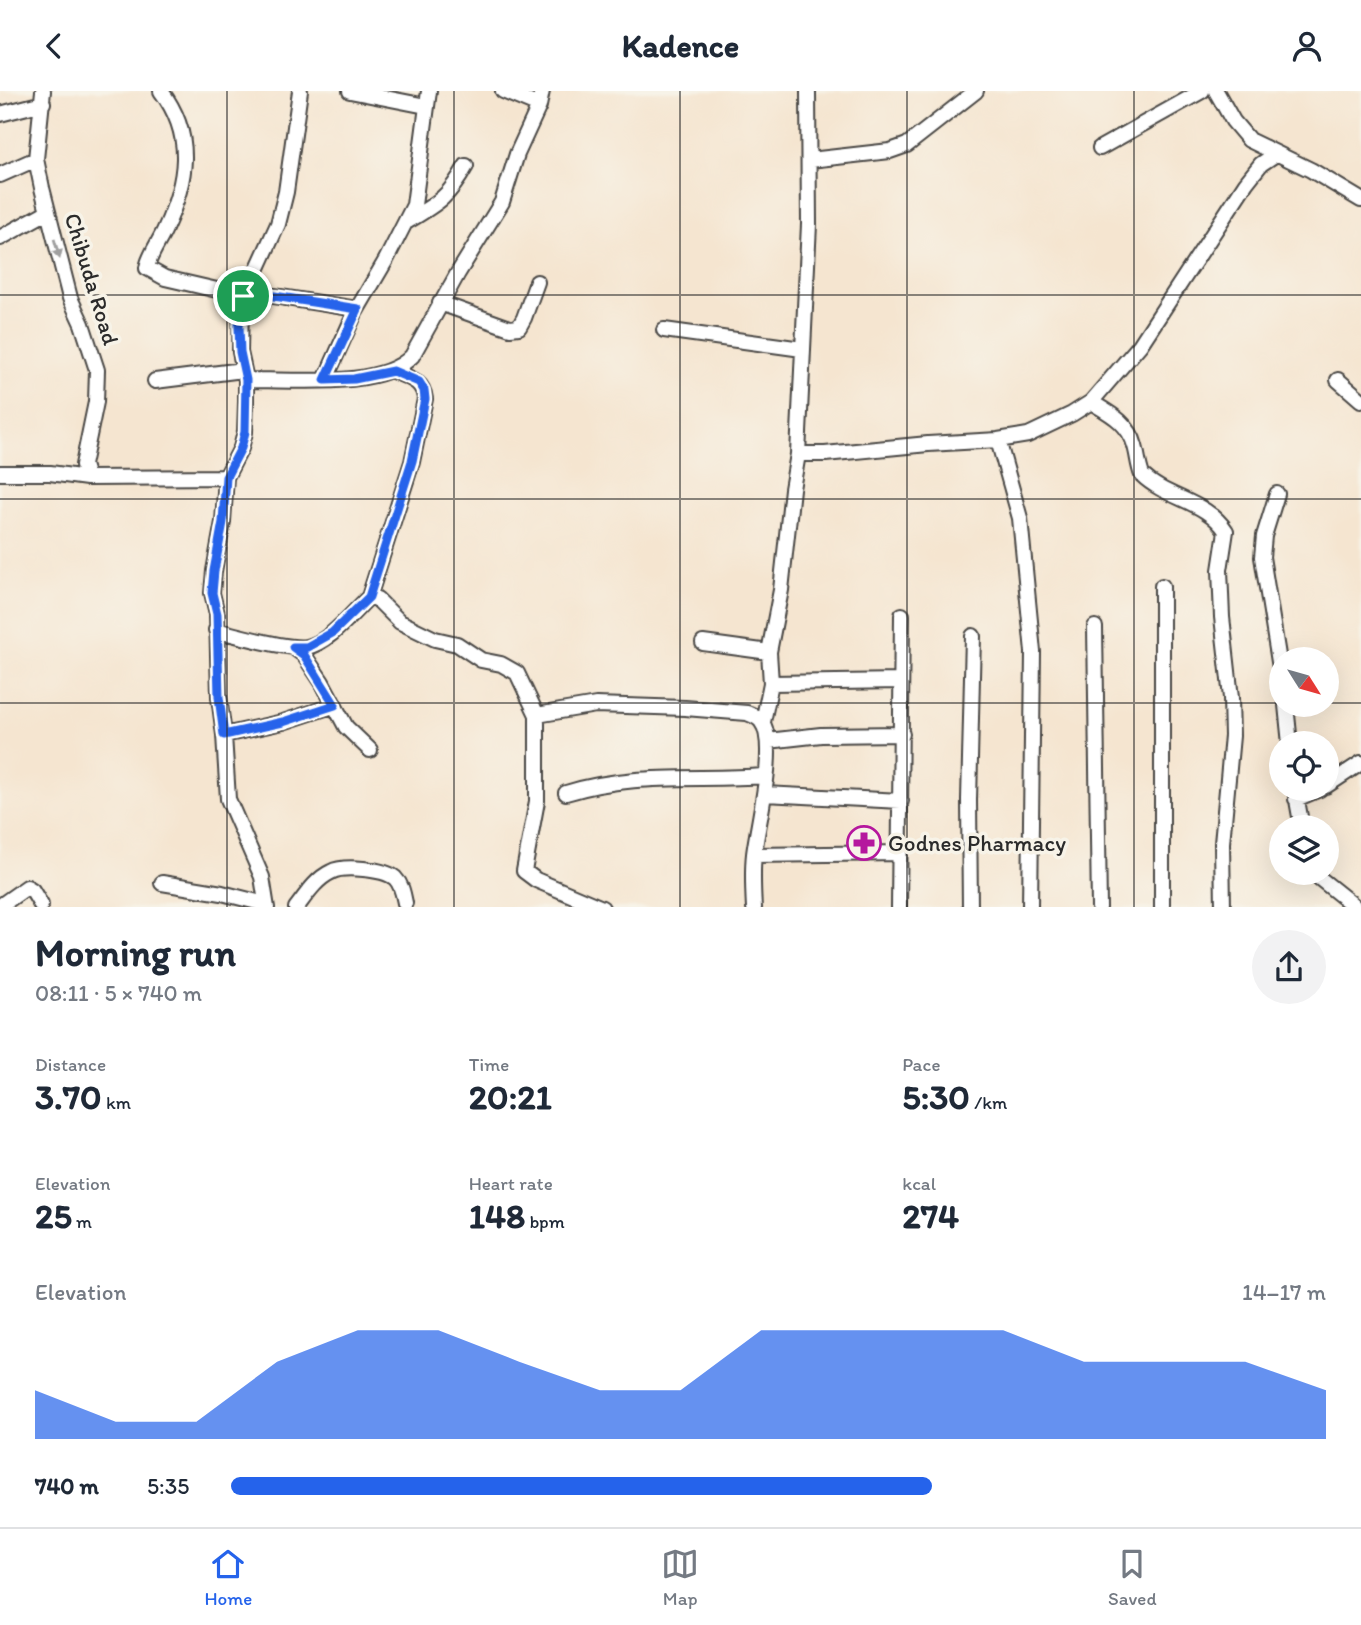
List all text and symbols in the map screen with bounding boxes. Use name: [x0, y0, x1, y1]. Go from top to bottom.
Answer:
icon: back: [35, 27, 73, 65]
text: Kadence: [622, 27, 739, 65]
icon: person: [1288, 27, 1326, 65]
street label: Chibuda Road: [59, 210, 125, 349]
one-way arrow: [53, 239, 63, 260]
pin: [213, 266, 273, 326]
icon: arrive: [224, 277, 262, 315]
north arrow: [1269, 647, 1339, 717]
map controls: [1269, 647, 1339, 885]
button: locate: [1269, 731, 1339, 801]
button: layers: [1269, 815, 1339, 885]
pharmacy icon: Godnes Pharmacy: [845, 824, 883, 862]
place label: Godnes Pharmacy: [888, 829, 1066, 857]
text: Morning run: [35, 930, 236, 976]
button: share: [1252, 930, 1326, 1004]
text: 08:11 · 5 × 740 m: [35, 979, 202, 1007]
text: Distance: [35, 1053, 106, 1076]
text: Time: [469, 1053, 509, 1076]
text: Pace: [902, 1053, 940, 1076]
text: 3.70: [35, 1076, 102, 1118]
text: 20:21: [469, 1076, 552, 1118]
text: 5:30: [902, 1076, 970, 1118]
text: km: [102, 1091, 131, 1114]
text: /km: [970, 1091, 1007, 1114]
text: Elevation: [35, 1172, 111, 1195]
text: Heart rate: [469, 1172, 553, 1195]
text: kcal: [902, 1172, 936, 1195]
text: 25: [35, 1195, 72, 1237]
text: 148: [469, 1195, 525, 1237]
text: 274: [902, 1195, 959, 1237]
text: m: [72, 1210, 92, 1233]
text: bpm: [525, 1210, 565, 1233]
text: Elevation: [35, 1278, 126, 1306]
text: 14–17 m: [1242, 1278, 1326, 1306]
text: 740 m: [35, 1472, 99, 1500]
text: 5:35: [147, 1472, 189, 1500]
tab: Home: [204, 1545, 252, 1610]
tab: Map: [661, 1545, 699, 1610]
tab: Saved: [1108, 1545, 1157, 1610]

